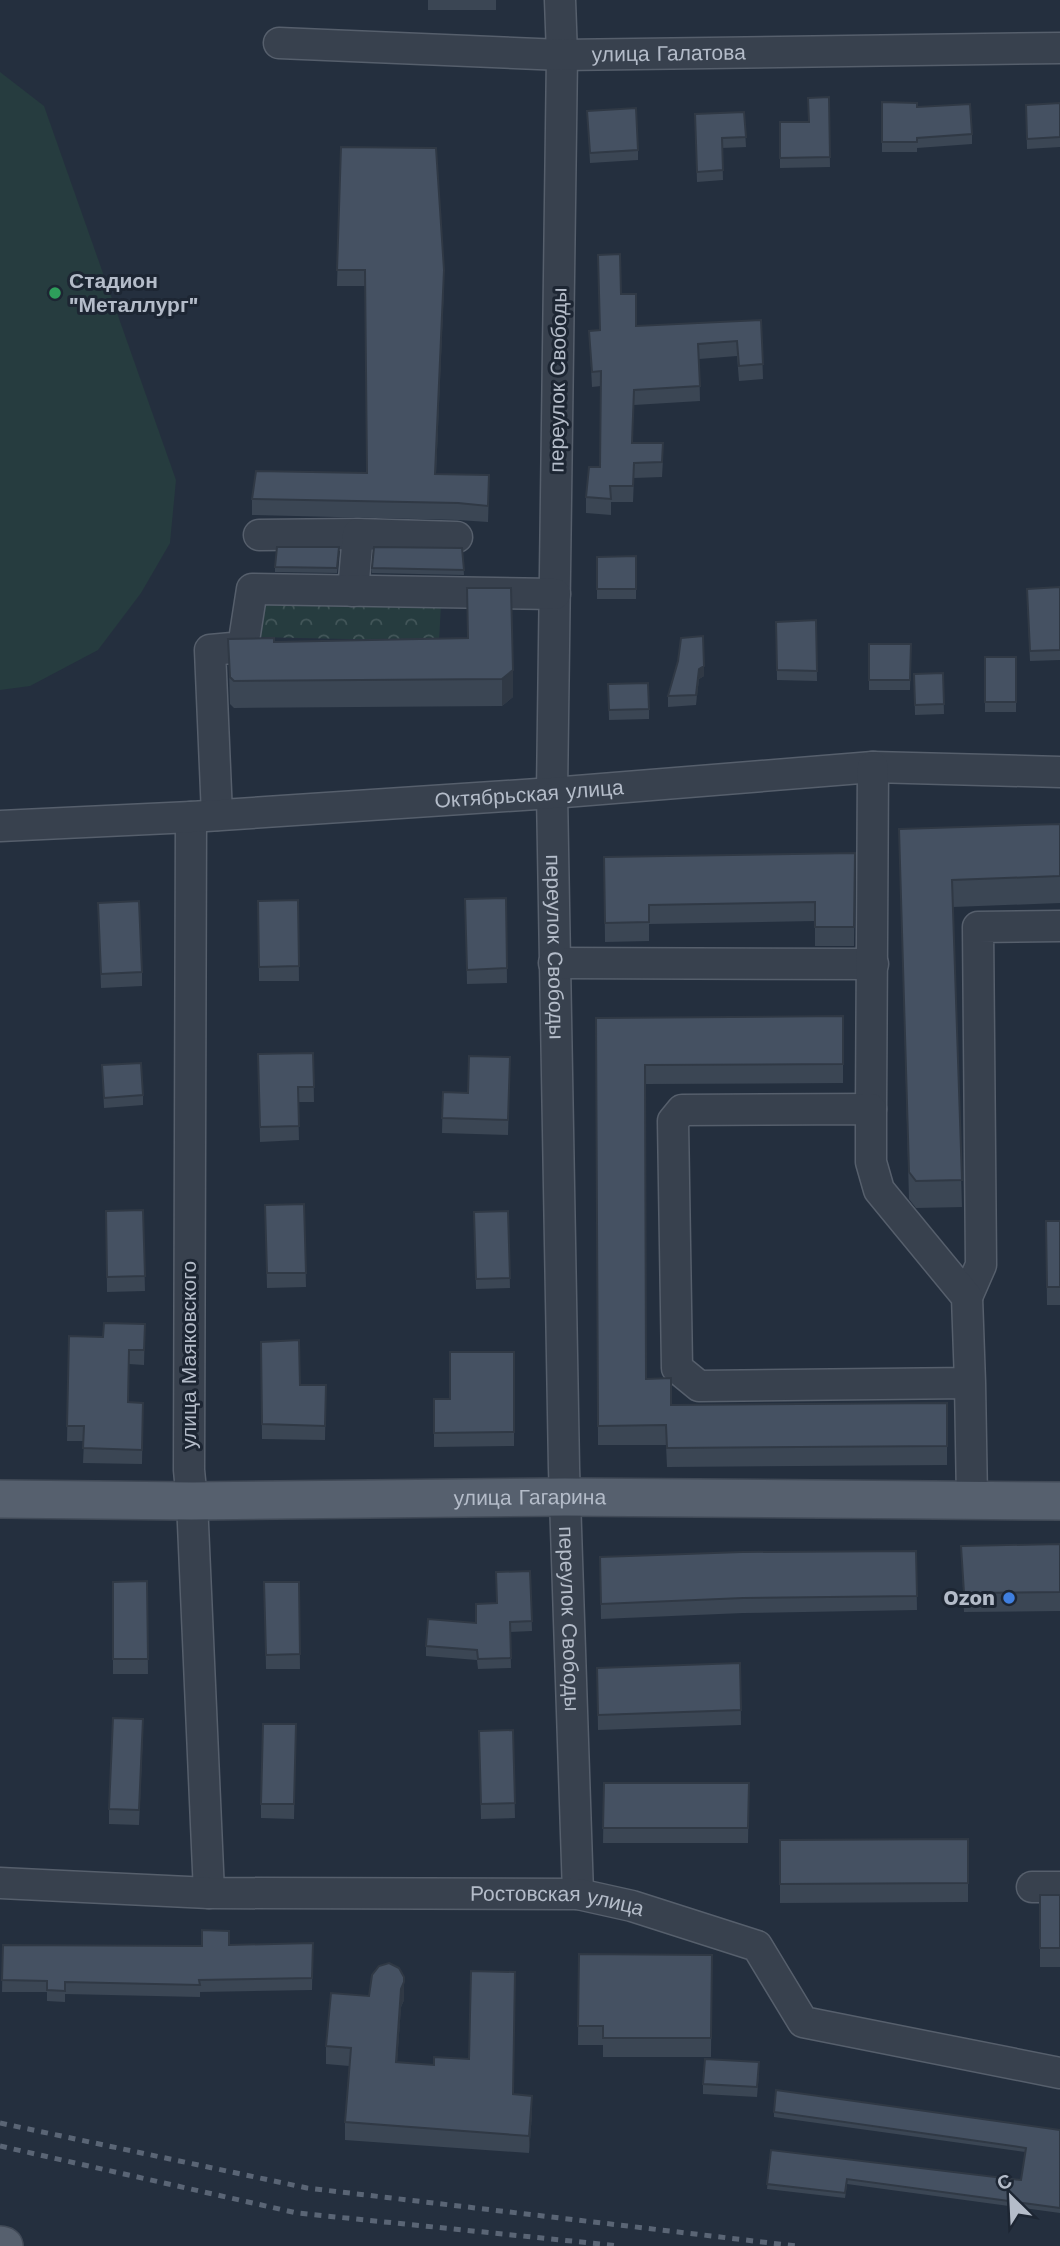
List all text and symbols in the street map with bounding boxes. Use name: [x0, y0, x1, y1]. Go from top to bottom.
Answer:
street label: улица Галатова: [592, 39, 746, 67]
place label: Стадион "Металлург": [69, 268, 198, 317]
marker: Стадион "Металлург": [47, 285, 63, 301]
street label: переулок Свободы: [543, 287, 572, 473]
street label: Октябрьская улица: [434, 774, 625, 813]
street label: переулок Свободы: [541, 854, 569, 1040]
street label: улица Маяковского: [176, 1261, 201, 1449]
street label: улица Гагарина: [454, 1484, 607, 1510]
street label: переулок Свободы: [554, 1526, 585, 1712]
place label: Ozon: [943, 1585, 995, 1610]
marker: Ozon: [1001, 1590, 1017, 1606]
street label: Ростовская улица: [470, 1881, 648, 1921]
north arrow: [976, 2162, 1046, 2232]
text: С: [993, 2169, 1015, 2195]

